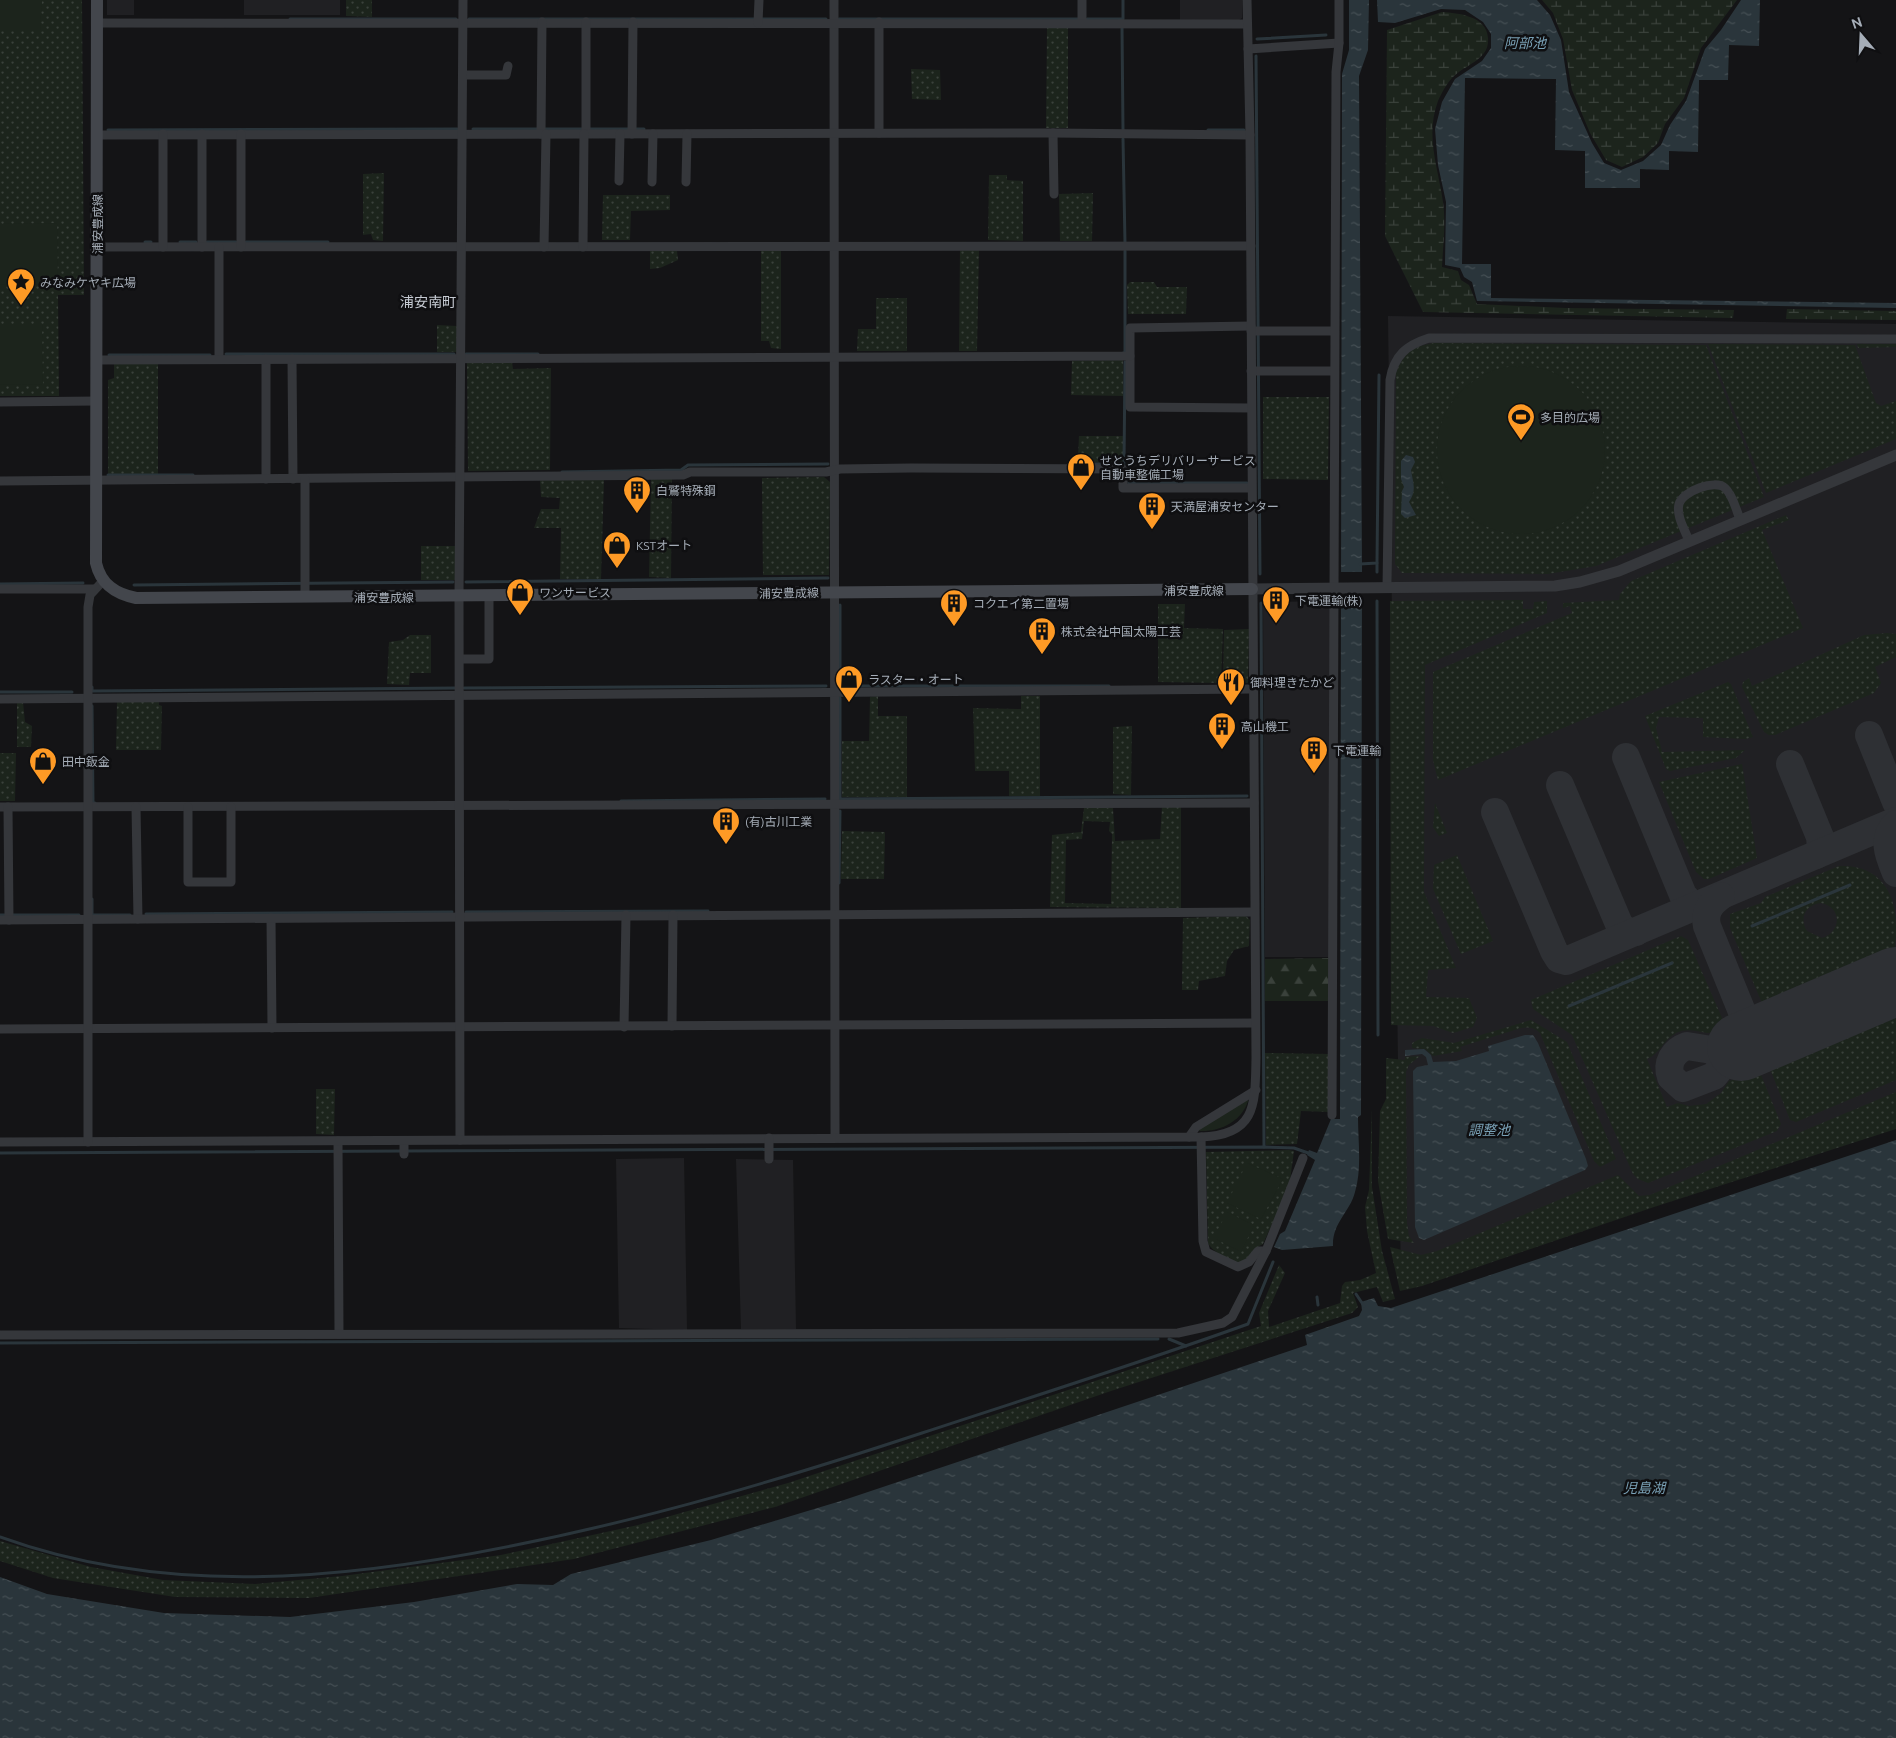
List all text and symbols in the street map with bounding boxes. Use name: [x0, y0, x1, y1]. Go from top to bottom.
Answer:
north arrow: [1836, 10, 1886, 60]
text: N: [1849, 13, 1864, 32]
water label: 阿部池: [1504, 35, 1548, 51]
street label: 浦安豊成線: [91, 194, 104, 254]
place icon: みなみケヤキ広場: [6, 267, 36, 306]
place label: みなみケヤキ広場: [40, 276, 136, 289]
district label: 浦安南町: [400, 294, 456, 310]
sports icon: 多目的広場: [1506, 402, 1536, 441]
place label: 多目的広場: [1540, 411, 1600, 424]
shop icon: せとうちデリバリーサービス 自動車整備工場: [1066, 452, 1096, 491]
place label: せとうちデリバリーサービス 自動車整備工場: [1100, 454, 1256, 481]
building icon: 白鷲特殊鋼: [622, 475, 652, 514]
place label: 白鷲特殊鋼: [656, 484, 716, 497]
building icon: 天満屋浦安センター: [1137, 491, 1167, 530]
place label: 天満屋浦安センター: [1171, 500, 1279, 513]
shop icon: KSTオート: [602, 530, 632, 569]
place label: KSTオート: [636, 539, 692, 552]
shop icon: ワンサービス: [505, 577, 535, 616]
street label: 浦安豊成線: [1164, 584, 1224, 597]
building icon: 下電運輸(株): [1261, 585, 1291, 624]
place label: ワンサービス: [539, 586, 611, 599]
street label: 浦安豊成線: [759, 586, 819, 600]
building icon: コクエイ第二置場: [939, 588, 969, 627]
street label: 浦安豊成線: [354, 591, 414, 604]
place label: 下電運輸(株): [1295, 594, 1363, 608]
place label: コクエイ第二置場: [973, 597, 1069, 610]
building icon: 株式会社中国太陽工芸: [1027, 616, 1057, 655]
place label: 株式会社中国太陽工芸: [1061, 625, 1181, 638]
shop icon: ラスター・オート: [834, 664, 864, 703]
restaurant icon: 御料理きたかど: [1216, 667, 1246, 706]
place label: ラスター・オート: [868, 673, 964, 686]
place label: 御料理きたかど: [1250, 676, 1334, 689]
building icon: 高山機工: [1207, 711, 1237, 750]
place label: 高山機工: [1241, 720, 1289, 733]
building icon: 下電運輸: [1299, 735, 1329, 774]
place label: 下電運輸: [1333, 744, 1381, 757]
shop icon: 田中鈑金: [28, 746, 58, 785]
place label: 田中鈑金: [62, 755, 110, 768]
building icon: (有)古川工業: [711, 806, 741, 845]
place label: (有)古川工業: [745, 815, 813, 829]
water label: 調整池: [1468, 1122, 1512, 1138]
water label: 児島湖: [1623, 1480, 1667, 1496]

